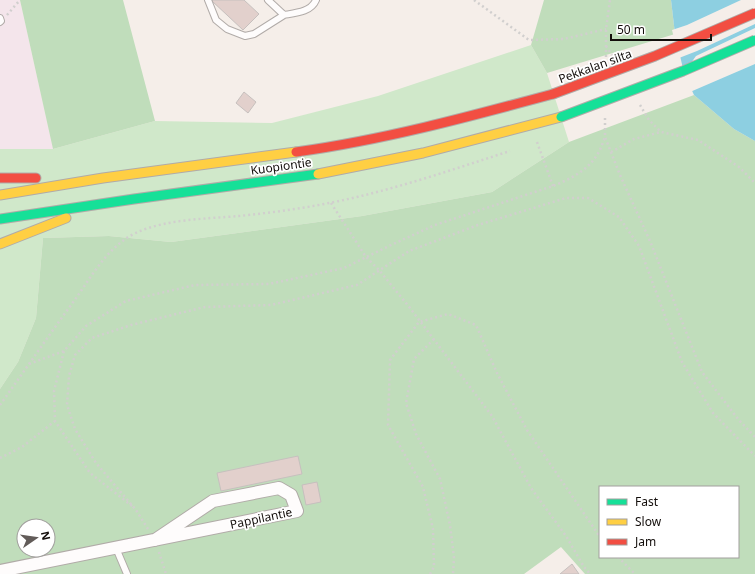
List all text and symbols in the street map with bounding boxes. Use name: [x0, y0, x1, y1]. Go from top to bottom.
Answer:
scale bar: [611, 16, 711, 42]
text: 50 m: [617, 21, 645, 38]
street label: Pekkalan silta: [556, 45, 634, 87]
street label: Kuopiontie: [249, 153, 313, 179]
legend: [599, 486, 739, 558]
text: Fast: [635, 493, 659, 510]
street label: Pappilantie: [228, 503, 294, 533]
text: Slow: [635, 513, 662, 530]
north arrow: [16, 518, 56, 558]
text: N: [38, 530, 55, 542]
text: Jam: [634, 533, 656, 550]

